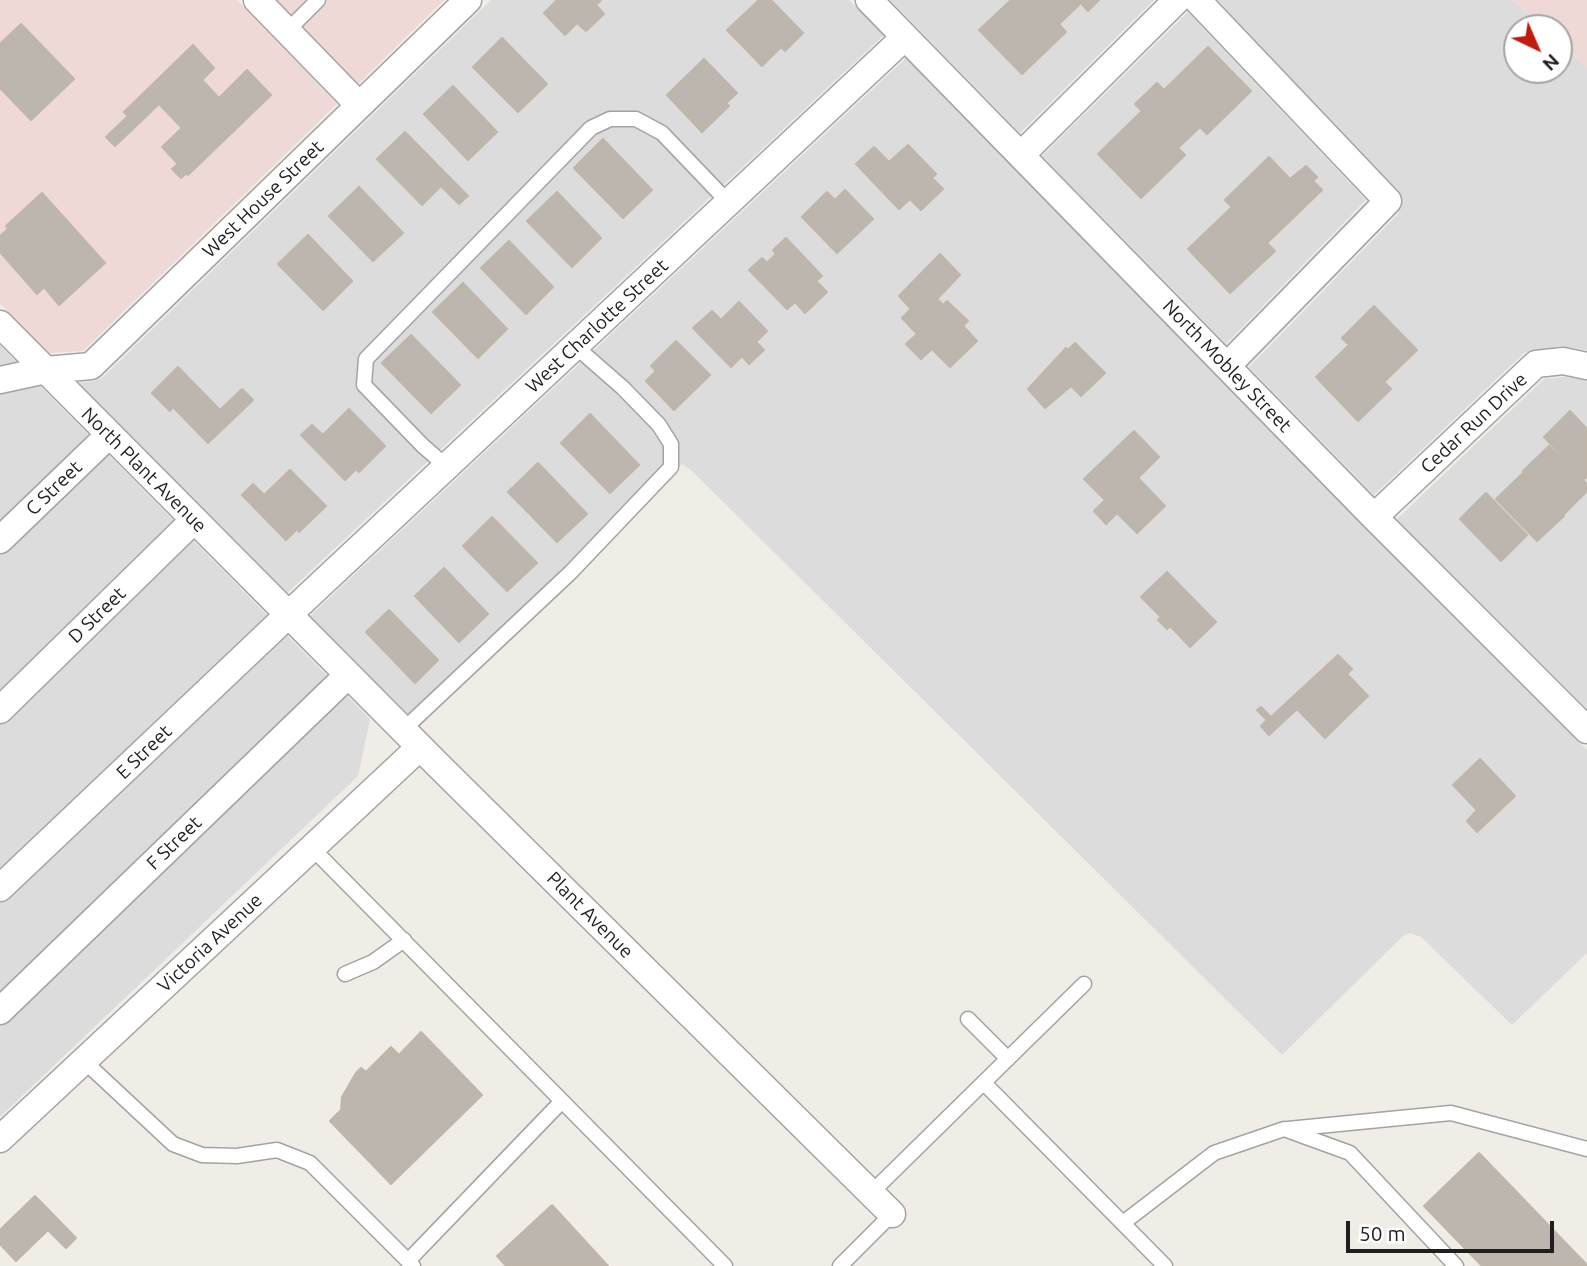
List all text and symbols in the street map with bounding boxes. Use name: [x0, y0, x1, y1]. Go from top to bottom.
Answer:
north arrow: [1503, 14, 1573, 84]
text: N: [1538, 50, 1564, 76]
street label: West House Street: [198, 136, 328, 262]
street label: West Charlotte Street: [521, 254, 673, 398]
street label: North Mobley Street: [1158, 295, 1296, 437]
street label: Cedar Run Drive: [1416, 368, 1532, 478]
street label: North Plant Avenue: [77, 403, 211, 537]
street label: C Street: [21, 456, 87, 520]
street label: D Street: [64, 582, 130, 648]
street label: E Street: [112, 720, 176, 784]
street label: F Street: [142, 811, 206, 875]
street label: Plant Avenue: [542, 867, 638, 963]
street label: Victoria Avenue: [153, 889, 267, 997]
scale bar: [1349, 1206, 1557, 1250]
text: 50 m: [1359, 1221, 1406, 1245]

